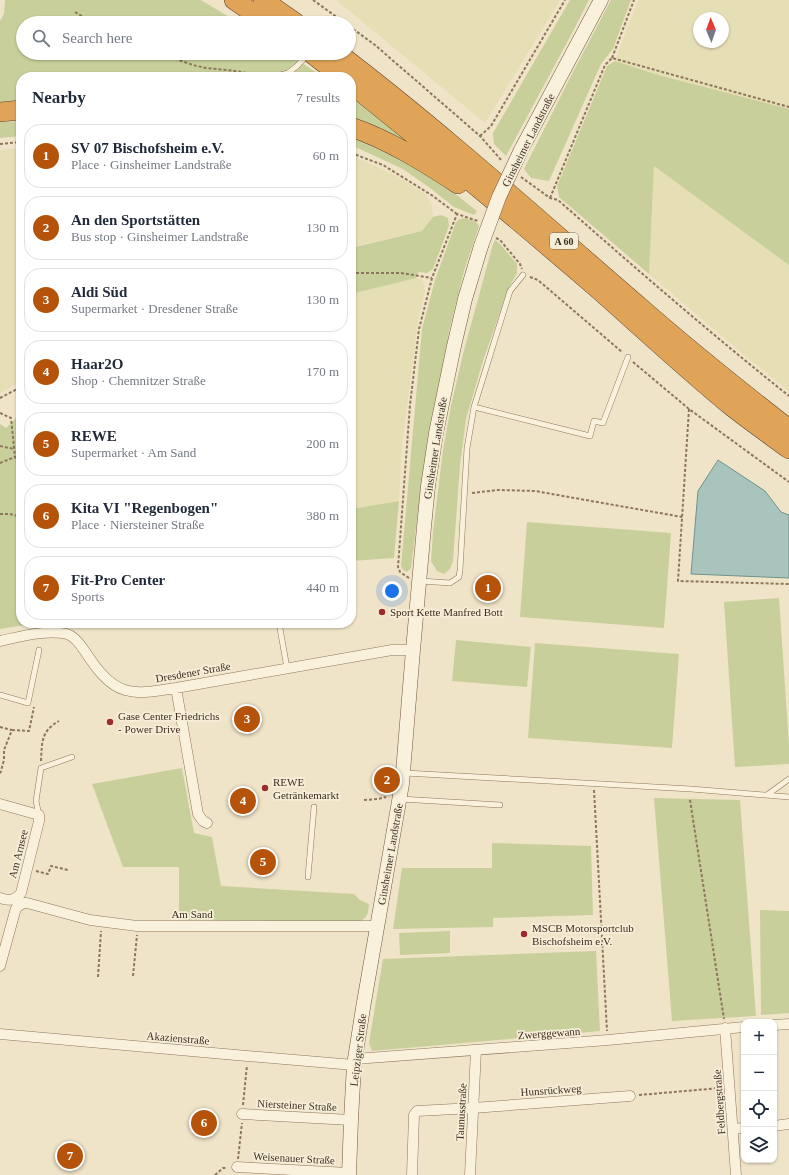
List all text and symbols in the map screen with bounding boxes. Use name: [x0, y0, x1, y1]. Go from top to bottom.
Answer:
north arrow: [693, 12, 729, 48]
search box: [16, 16, 356, 60]
icon: search: [30, 27, 52, 49]
text: Search here: [62, 30, 132, 46]
text: Nearby: [32, 88, 86, 107]
text: 7 results: [296, 90, 340, 105]
street label: Ginsheimer Landstraße: [499, 91, 557, 189]
text: SV 07 Bischofsheim e.V.: [71, 140, 224, 156]
text: 1: [43, 148, 49, 163]
text: 60 m: [313, 148, 339, 163]
text: Place · Ginsheimer Landstraße: [71, 157, 232, 172]
text: An den Sportstätten: [71, 212, 200, 228]
text: 2: [43, 220, 49, 235]
text: 130 m: [306, 220, 339, 235]
text: Bus stop · Ginsheimer Landstraße: [71, 229, 249, 244]
road number: A 60: [550, 233, 578, 249]
text: Aldi Süd: [71, 284, 127, 300]
text: 3: [43, 292, 49, 307]
text: 130 m: [306, 292, 339, 307]
text: Supermarket · Dresdener Straße: [71, 301, 238, 316]
text: Haar2O: [71, 356, 124, 372]
text: 4: [43, 364, 49, 379]
text: 170 m: [306, 364, 339, 379]
text: Shop · Chemnitzer Straße: [71, 373, 206, 388]
street label: Ginsheimer Landstraße: [421, 396, 449, 500]
text: REWE: [71, 428, 117, 444]
text: 5: [43, 436, 49, 451]
text: 200 m: [306, 436, 339, 451]
text: Supermarket · Am Sand: [71, 445, 196, 460]
text: Kita VI "Regenbogen": [71, 500, 218, 516]
text: 6: [43, 508, 49, 523]
text: 380 m: [306, 508, 339, 523]
text: Place · Niersteiner Straße: [71, 517, 204, 532]
text: Fit-Pro Center: [71, 572, 165, 588]
pin: 1: [475, 573, 501, 603]
text: 7: [43, 580, 49, 595]
text: 440 m: [306, 580, 339, 595]
your location: [382, 581, 402, 601]
text: Sports: [71, 589, 104, 604]
place label: Sport Kette Manfred Bott: [390, 606, 503, 618]
marker: Sport Kette Manfred Bott: [377, 607, 387, 617]
street label: Dresdener Straße: [155, 659, 232, 685]
pin: 3: [234, 704, 260, 734]
place label: Gase Center Friedrichs - Power Drive: [118, 710, 219, 735]
marker: Gase Center Friedrichs - Power Drive: [105, 717, 115, 727]
pin: 2: [374, 765, 400, 795]
place label: REWE Getränkemarkt: [273, 776, 339, 801]
marker: REWE Getränkemarkt: [260, 783, 270, 793]
pin: 4: [230, 786, 256, 816]
street label: Ginsheimer Landstraße: [375, 802, 405, 906]
street label: Am Arnsee: [6, 828, 30, 880]
pin: 5: [250, 847, 276, 877]
street label: Am Sand: [171, 908, 213, 920]
place label: MSCB Motorsportclub Bischofsheim e.V.: [532, 922, 634, 947]
marker: MSCB Motorsportclub Bischofsheim e.V.: [519, 929, 529, 939]
street label: Leipziger Straße: [348, 1013, 368, 1087]
map controls: [741, 1019, 777, 1163]
button: +: [741, 1019, 777, 1055]
street label: Zwerggewann: [517, 1025, 581, 1041]
street label: Akazienstraße: [146, 1029, 210, 1047]
button: −: [741, 1055, 777, 1091]
street label: Feldbergstraße: [711, 1069, 727, 1135]
street label: Hunsrückweg: [520, 1082, 582, 1098]
street label: Taunusstraße: [453, 1083, 469, 1141]
button: locate: [741, 1091, 777, 1127]
street label: Niersteiner Straße: [257, 1097, 337, 1113]
pin: 6: [191, 1108, 217, 1138]
button: layers: [741, 1127, 777, 1163]
pin: 7: [57, 1141, 83, 1171]
street label: Weisenauer Straße: [253, 1150, 335, 1166]

